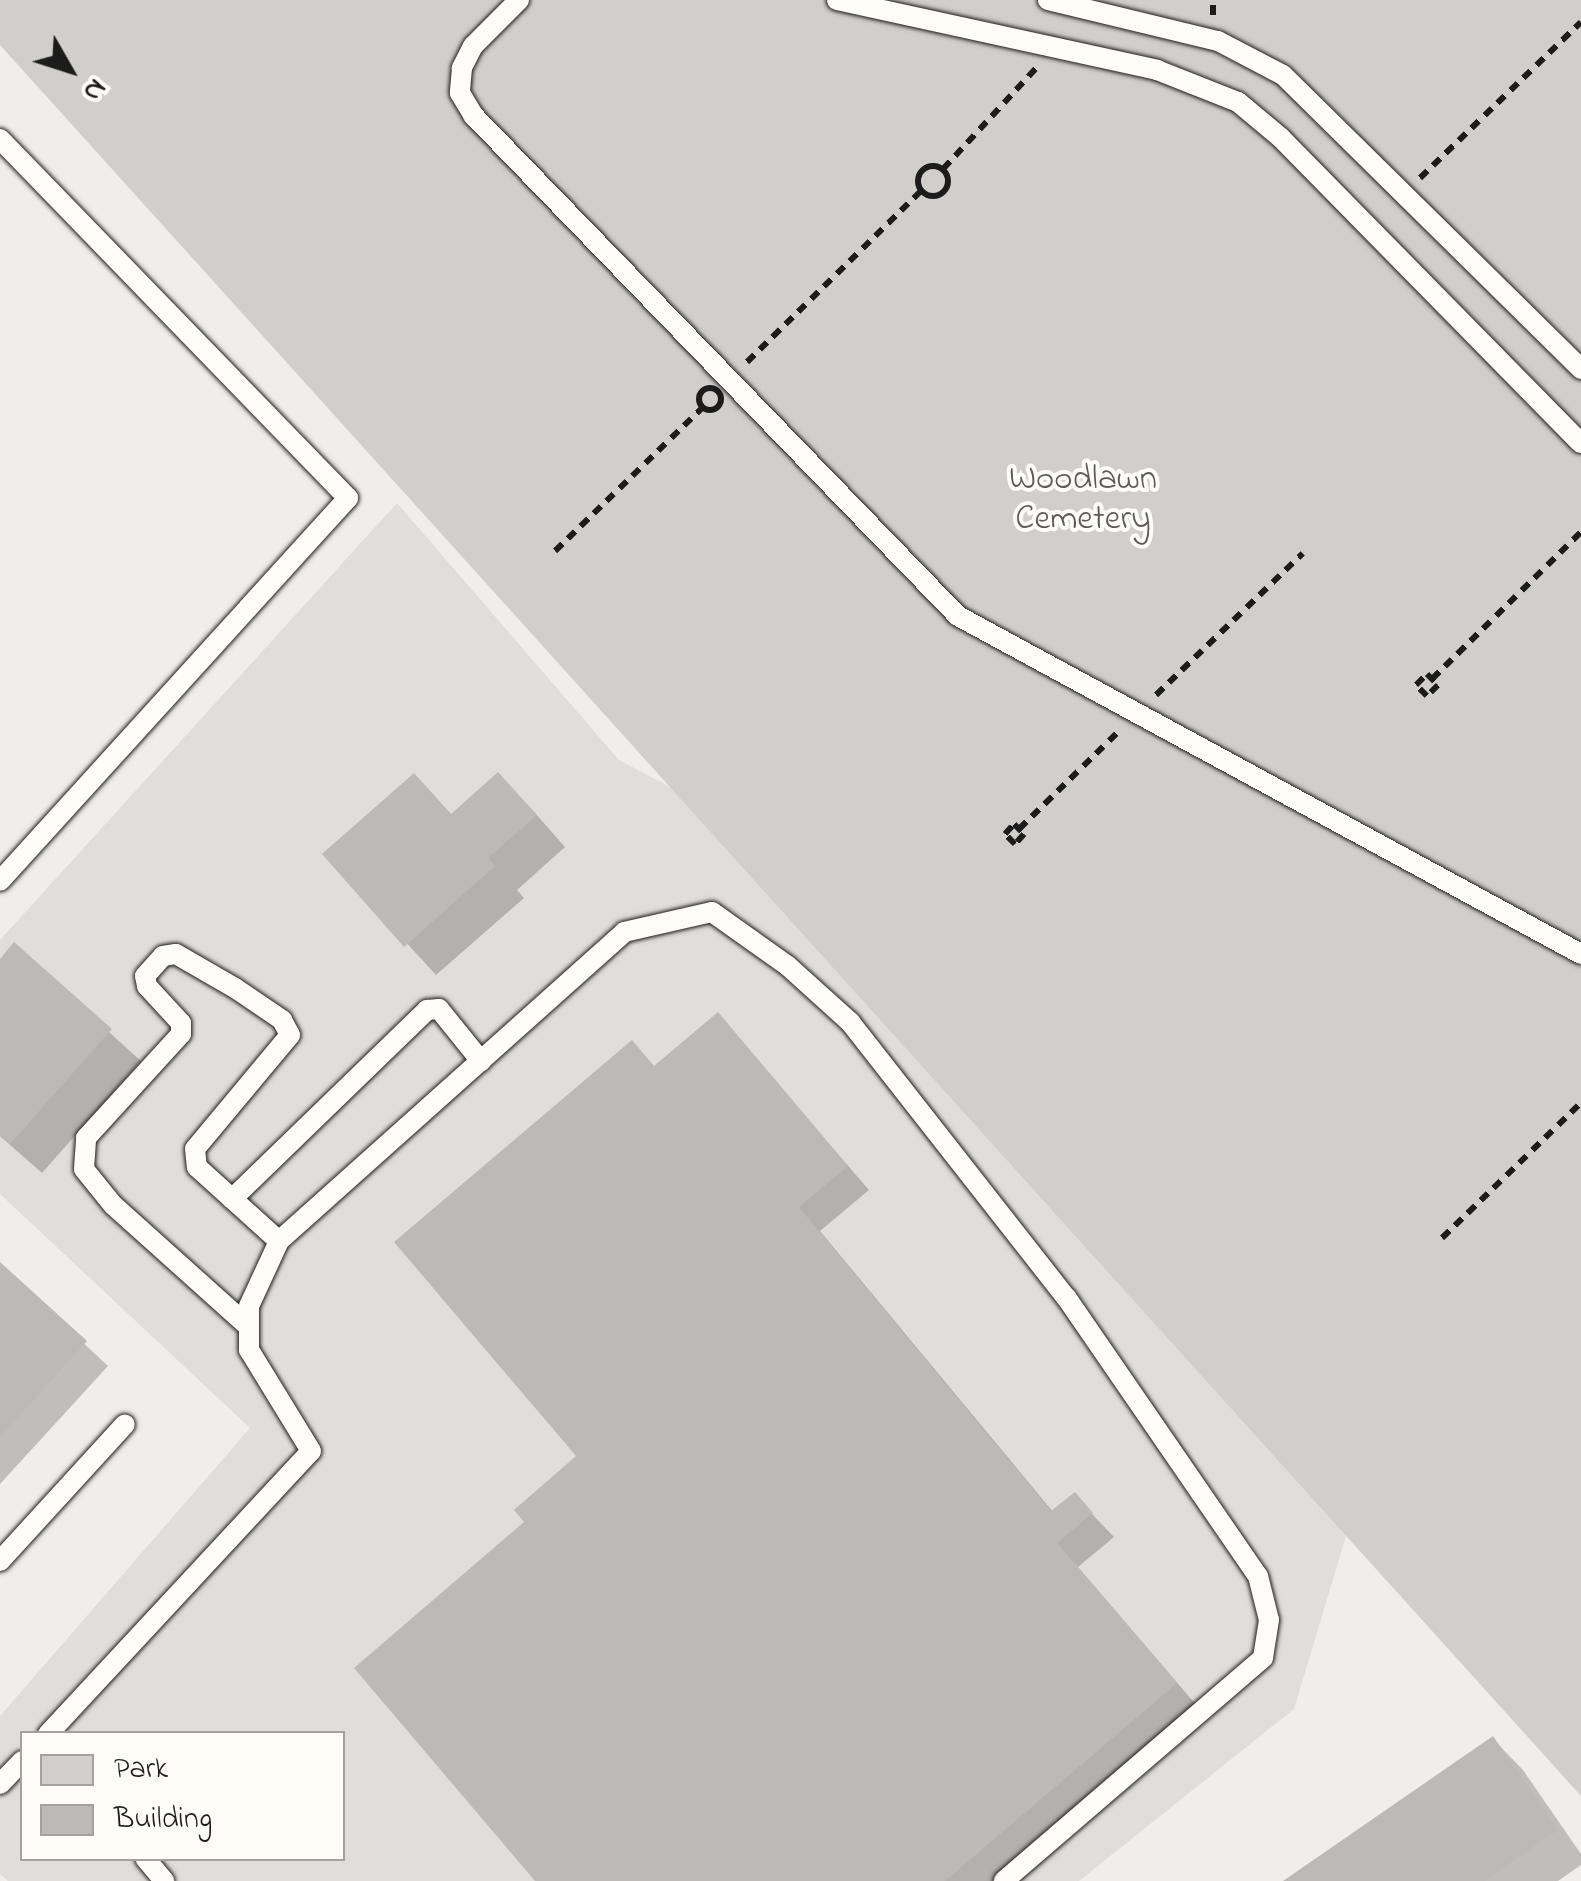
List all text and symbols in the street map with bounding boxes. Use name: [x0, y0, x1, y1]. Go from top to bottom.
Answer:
north arrow: [20, 20, 120, 120]
text: N: [72, 69, 116, 109]
park label: Woodlawn Cemetery: [1009, 459, 1157, 541]
legend: [20, 1731, 345, 1861]
text: Park: [114, 1748, 168, 1792]
text: Building: [114, 1798, 212, 1842]

